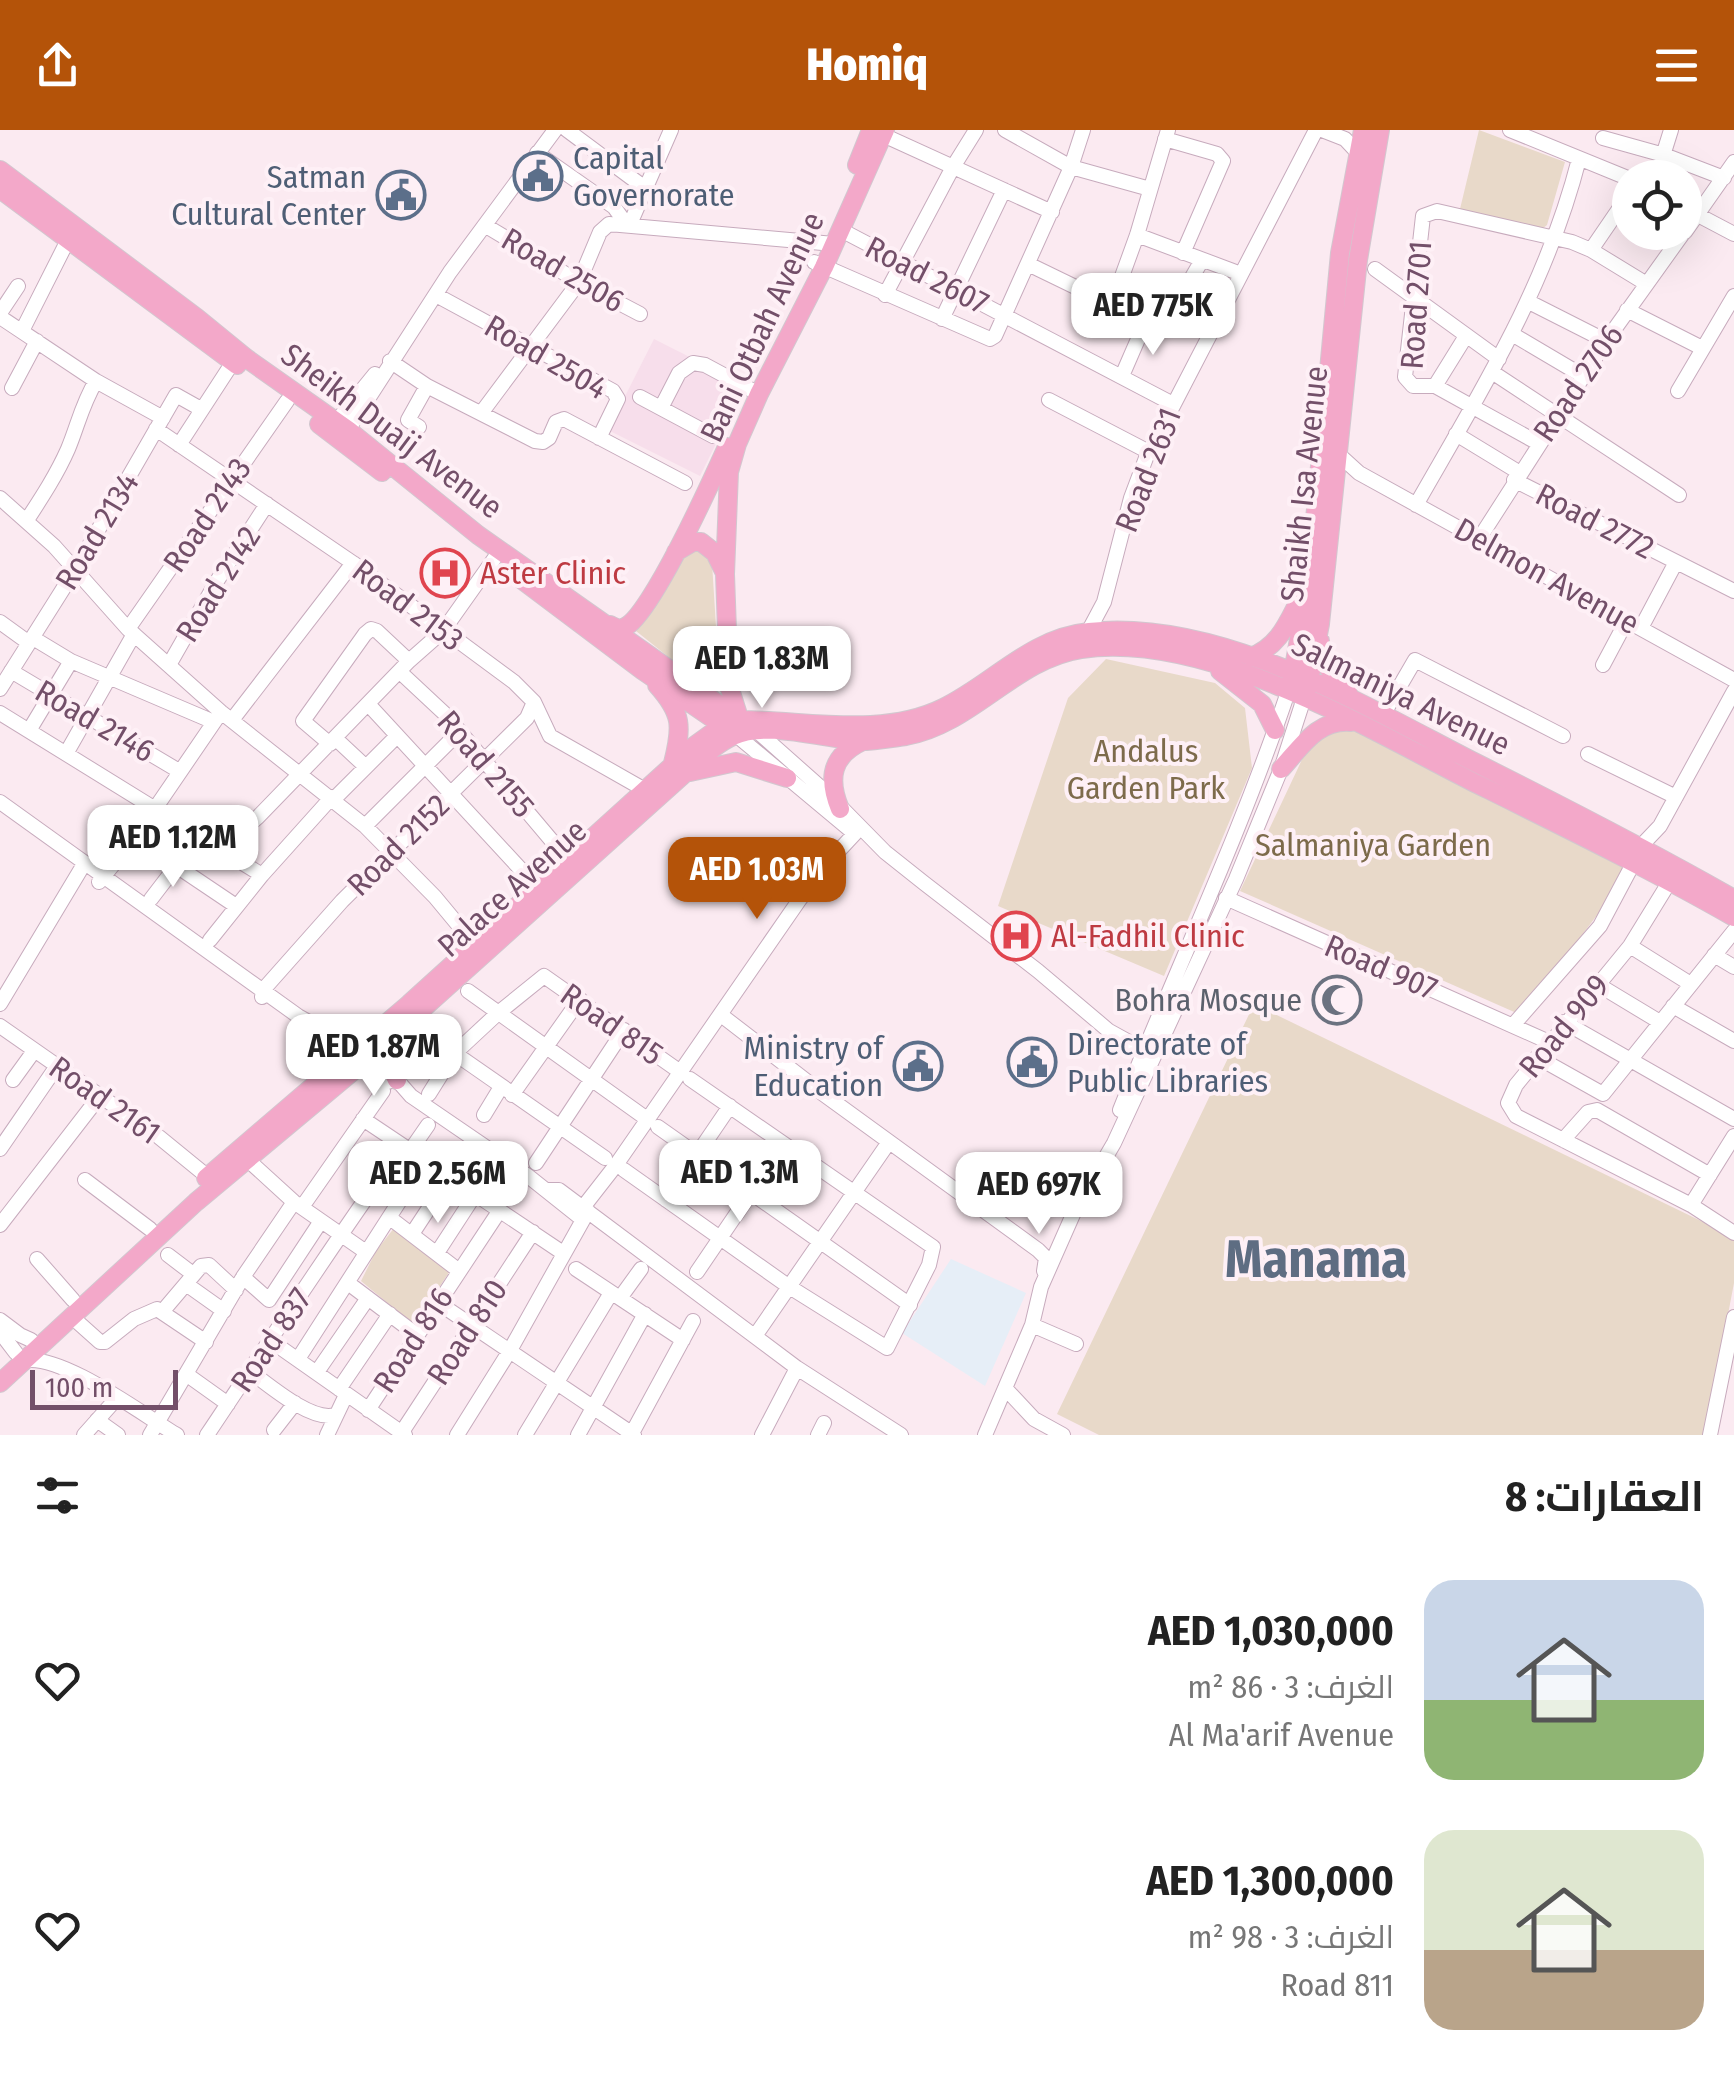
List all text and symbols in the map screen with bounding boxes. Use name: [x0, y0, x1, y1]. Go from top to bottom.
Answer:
icon: share: [30, 38, 85, 93]
text: Homiq: [806, 38, 928, 92]
icon: menu: [1649, 38, 1704, 93]
place label: Capital Governorate: [573, 139, 734, 214]
public building icon: Capital Governorate: [512, 150, 564, 202]
place label: Satman Cultural Center: [171, 158, 366, 233]
map controls: [1612, 160, 1702, 250]
button: locate: [1612, 160, 1702, 250]
public building icon: Satman Cultural Center: [375, 169, 427, 221]
street label: Bani Otbah Avenue: [692, 206, 832, 448]
street label: Road 2506: [495, 220, 631, 320]
street label: Road 2607: [859, 228, 995, 322]
street label: Road 2701: [1393, 239, 1439, 371]
pin: AED 775K: [1050, 273, 1256, 358]
text: AED 775K: [1093, 286, 1213, 324]
street label: Road 2504: [478, 307, 614, 407]
street label: Road 2706: [1525, 317, 1631, 449]
street label: Sheikh Duaij Avenue: [274, 336, 510, 526]
street label: Shaikh Isa Avenue: [1273, 364, 1335, 604]
street label: Road 2631: [1107, 403, 1189, 537]
street label: Road 2143: [155, 451, 259, 579]
street label: Road 2134: [47, 466, 147, 596]
street label: Road 2772: [1530, 475, 1660, 567]
street label: Delmon Avenue: [1448, 510, 1646, 642]
street label: Road 2142: [168, 519, 268, 649]
hospital icon: Aster Clinic: [419, 547, 471, 599]
street label: Road 2153: [345, 551, 471, 659]
place label: Aster Clinic: [480, 554, 626, 592]
street label: Salmaniya Avenue: [1286, 625, 1516, 763]
pin: AED 1.83M: [648, 626, 876, 711]
text: AED 1.83M: [695, 639, 829, 677]
street label: Road 2146: [29, 672, 161, 770]
street label: Road 2155: [429, 703, 543, 825]
park label: Andalus Garden Park: [1067, 732, 1225, 807]
street label: Road 2152: [339, 786, 457, 904]
pin: AED 1.12M: [59, 805, 287, 890]
street label: Palace Avenue: [430, 811, 594, 965]
text: AED 1.12M: [109, 818, 237, 856]
park label: Salmaniya Garden: [1255, 826, 1491, 864]
pin: AED 1.03M: [643, 837, 871, 922]
text: AED 1.03M: [690, 850, 824, 888]
hospital icon: Al-Fadhil Clinic: [990, 910, 1042, 962]
place label: Al-Fadhil Clinic: [1051, 917, 1245, 955]
street label: Road 907: [1319, 926, 1443, 1008]
street label: Road 909: [1511, 967, 1617, 1085]
mosque icon: Bohra Mosque: [1311, 974, 1363, 1026]
street label: Road 815: [553, 975, 671, 1073]
place label: Bohra Mosque: [1114, 981, 1302, 1019]
pin: AED 1.87M: [260, 1014, 488, 1099]
place label: Directorate of Public Libraries: [1067, 1025, 1268, 1100]
text: AED 1.87M: [308, 1027, 440, 1065]
place label: Ministry of Education: [744, 1029, 885, 1104]
public building icon: Directorate of Public Libraries: [1006, 1036, 1058, 1088]
public building icon: Ministry of Education: [892, 1040, 944, 1092]
street label: Road 2161: [42, 1048, 168, 1152]
pin: AED 1.3M: [637, 1140, 843, 1225]
pin: AED 2.56M: [324, 1141, 552, 1226]
pin: AED 697K: [936, 1152, 1142, 1237]
text: AED 1.3M: [681, 1153, 799, 1191]
text: AED 2.56M: [370, 1154, 506, 1192]
text: AED 697K: [977, 1165, 1101, 1203]
district label: Manama: [1225, 1228, 1407, 1291]
street label: Road 810: [419, 1272, 515, 1392]
street label: Road 816: [365, 1280, 461, 1400]
street label: Road 837: [223, 1281, 320, 1399]
scale bar: [30, 1365, 178, 1410]
text: 100 m: [45, 1371, 113, 1404]
icon: filters: [30, 1468, 85, 1523]
text: العقارات: 8: [1505, 1472, 1704, 1522]
text: AED 1,030,000: [1148, 1606, 1394, 1656]
icon: home: [1504, 1620, 1624, 1740]
icon: heart: [30, 1653, 85, 1708]
text: الغرف: 3 · 86 m²: [1188, 1668, 1394, 1706]
text: Al Ma'arif Avenue: [1169, 1716, 1394, 1754]
text: AED 1,300,000: [1146, 1856, 1394, 1906]
icon: home: [1504, 1870, 1624, 1990]
icon: heart: [30, 1903, 85, 1958]
text: الغرف: 3 · 98 m²: [1188, 1918, 1394, 1956]
text: Road 811: [1280, 1966, 1394, 2004]

